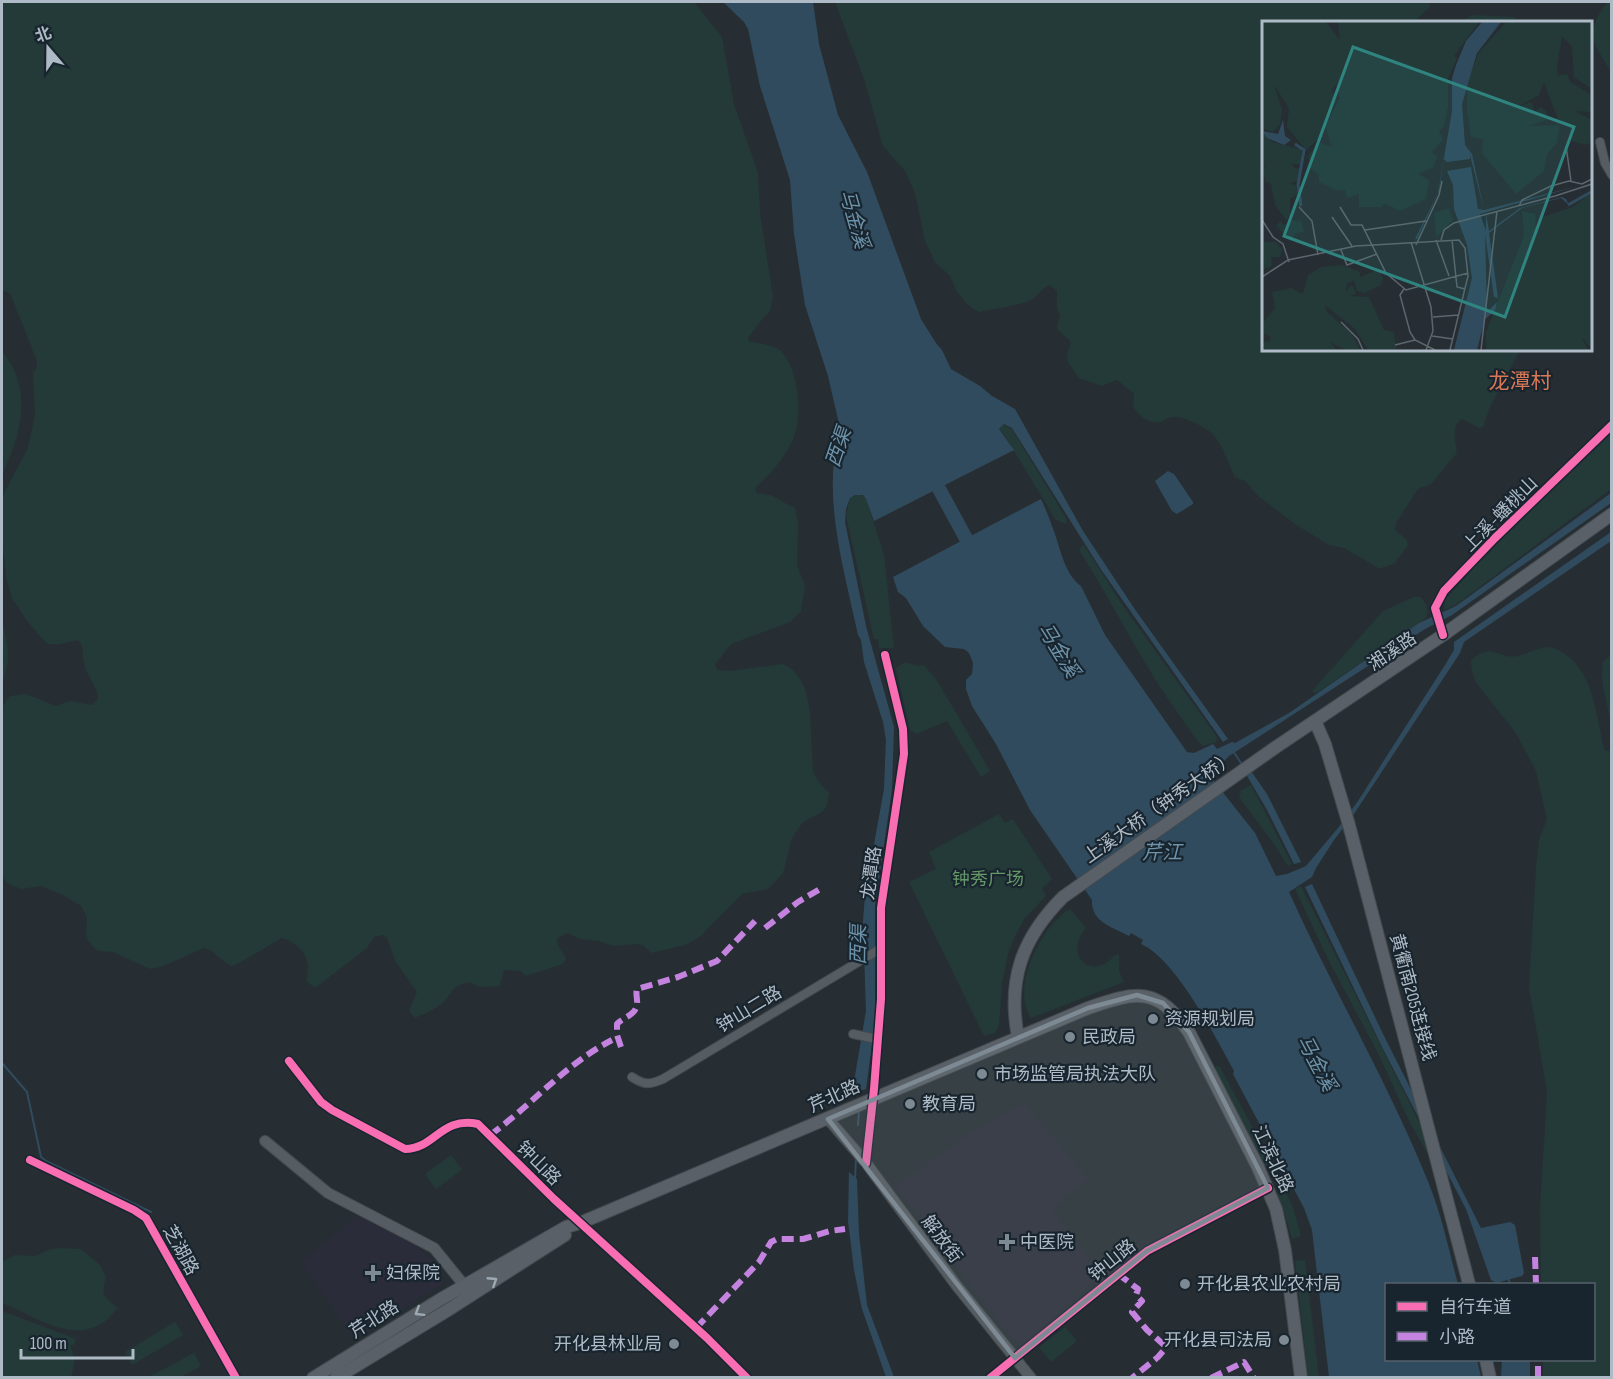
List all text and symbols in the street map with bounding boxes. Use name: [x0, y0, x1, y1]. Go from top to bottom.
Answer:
north arrow: [18, 18, 78, 78]
inset map: [1262, 21, 1592, 351]
text: 北: [33, 24, 54, 47]
water label: 马金溪: [834, 187, 874, 253]
district label: 龙潭村: [1489, 369, 1552, 394]
water label: 西渠: [821, 422, 858, 470]
street label: 上溪-蟠桃山: [1459, 473, 1542, 556]
water label: 马金溪: [1032, 619, 1085, 684]
street label: 湘溪路: [1364, 628, 1421, 675]
street label: 上溪大桥（钟秀大桥）: [1080, 747, 1239, 868]
water label: 芹江: [1142, 841, 1184, 865]
street label: 龙潭路: [857, 845, 886, 901]
park label: 钟秀广场: [952, 869, 1024, 890]
water label: 西渠: [847, 922, 871, 965]
street label: 黄衢南205连接线: [1385, 931, 1440, 1063]
street label: 钟山二路: [713, 982, 786, 1037]
place label: 资源规划局: [1165, 1009, 1255, 1030]
marker: 资源规划局: [1146, 1012, 1160, 1026]
place label: 民政局: [1082, 1027, 1136, 1048]
marker: 民政局: [1063, 1030, 1077, 1044]
water label: 马金溪: [1291, 1031, 1342, 1097]
place label: 市场监管局执法大队: [994, 1064, 1156, 1085]
marker: 市场监管局执法大队: [975, 1067, 989, 1081]
street label: 芹北路: [805, 1076, 863, 1117]
place label: 教育局: [922, 1094, 976, 1115]
marker: 教育局: [903, 1097, 917, 1111]
street label: 江滨北路: [1248, 1122, 1297, 1196]
street label: 钟山路: [512, 1137, 565, 1190]
street label: 解放街: [917, 1211, 966, 1267]
street label: 芝湖路: [158, 1222, 203, 1279]
place label: 中医院: [1020, 1232, 1074, 1253]
marker: 中医院: [998, 1233, 1016, 1251]
street label: 钟山路: [1085, 1235, 1140, 1286]
place label: 妇保院: [386, 1263, 440, 1284]
marker: 妇保院: [364, 1264, 382, 1282]
place label: 开化县农业农村局: [1197, 1274, 1341, 1295]
one-way arrow: [486, 1277, 497, 1288]
marker: 开化县农业农村局: [1178, 1277, 1192, 1291]
legend: [1385, 1283, 1595, 1361]
street label: 芹北路: [346, 1296, 403, 1343]
text: 自行车道: [1439, 1297, 1511, 1318]
one-way arrow: [415, 1305, 425, 1317]
scale bar: [21, 1322, 134, 1360]
text: 小路: [1439, 1327, 1475, 1348]
place label: 开化县司法局: [1164, 1330, 1272, 1351]
text: 100 m: [30, 1333, 67, 1354]
marker: 开化县司法局: [1277, 1333, 1291, 1347]
place label: 开化县林业局: [554, 1334, 662, 1355]
marker: 开化县林业局: [667, 1337, 681, 1351]

